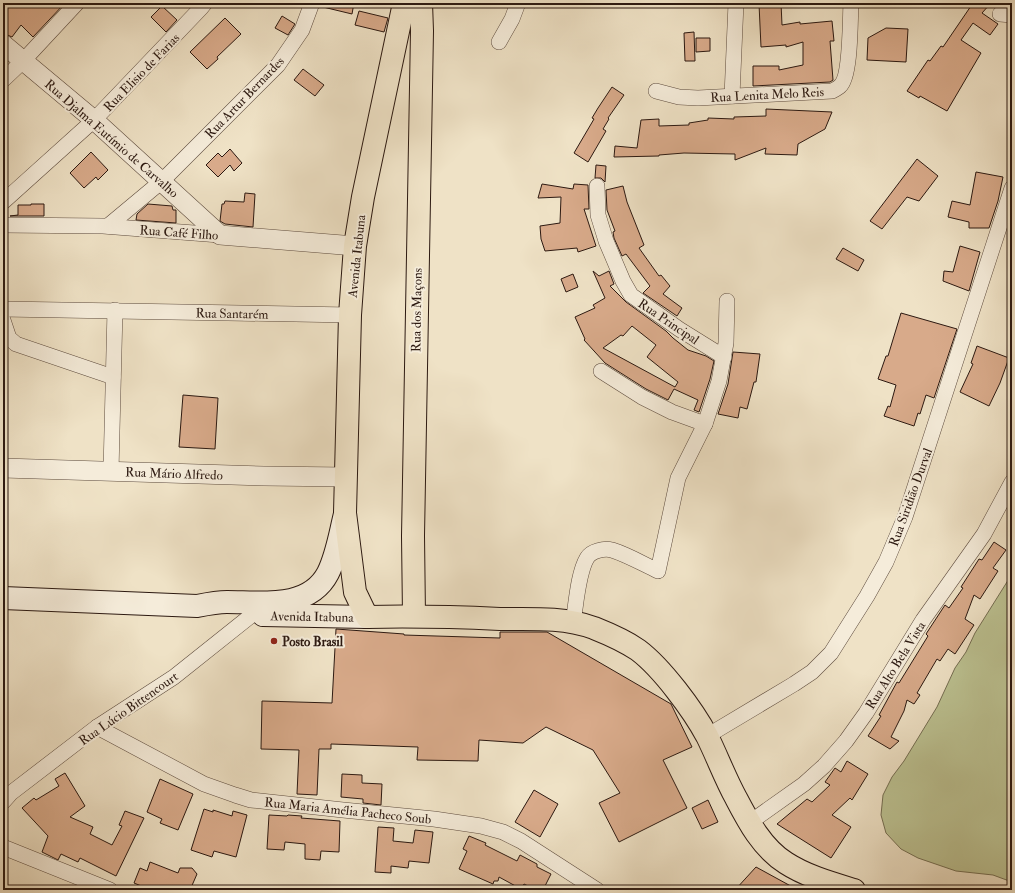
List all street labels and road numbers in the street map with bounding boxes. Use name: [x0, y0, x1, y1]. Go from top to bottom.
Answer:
street label: Rua Elisio de Farias: [100, 30, 184, 115]
street label: Rua Artur Bernardes: [202, 53, 288, 142]
street label: Rua Djalma Eutímio de Carvalho: [41, 76, 182, 201]
street label: Rua Lenita Melo Reis: [710, 84, 825, 106]
street label: Avenida Itabuna: [345, 213, 369, 299]
street label: Rua Café Filho: [139, 222, 219, 244]
street label: Rua dos Maçons: [408, 267, 426, 352]
street label: Rua Principal: [634, 296, 703, 349]
street label: Rua Santarém: [195, 305, 269, 323]
street label: Rua Siridião Durval: [886, 445, 936, 549]
street label: Rua Mário Alfredo: [125, 464, 223, 484]
street label: Avenida Itabuna: [269, 608, 354, 626]
street label: Rua Alto Bela Vista: [862, 618, 930, 712]
street label: Rua Lúcio Bittencourt: [76, 669, 181, 749]
street label: Rua Maria Amélia Pacheco Soub: [264, 794, 432, 828]

